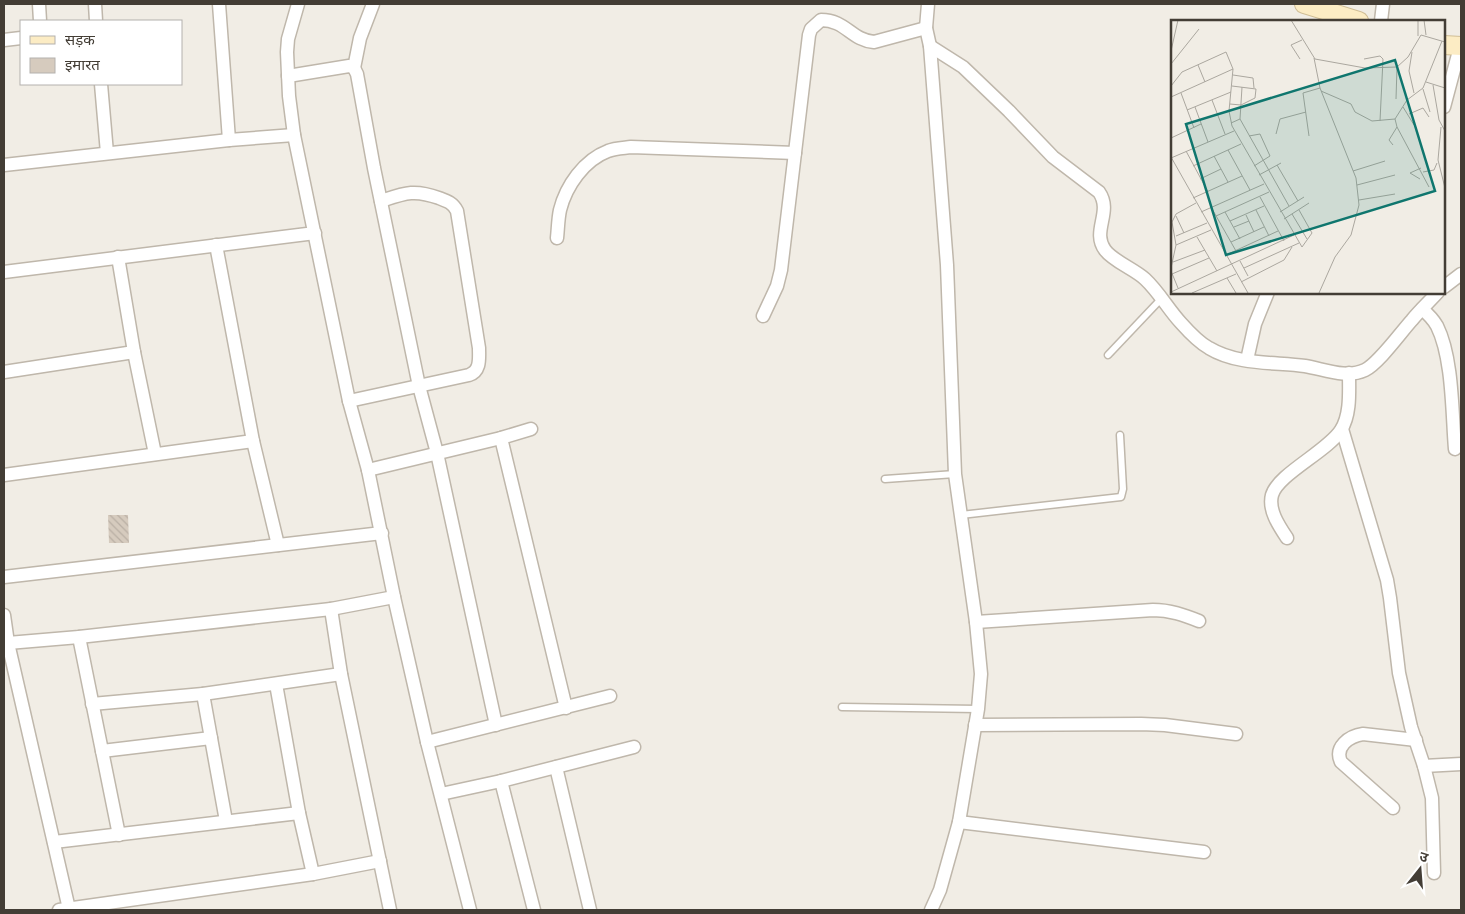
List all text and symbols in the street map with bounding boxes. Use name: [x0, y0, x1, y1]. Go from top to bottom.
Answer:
legend: [20, 20, 182, 85]
inset map: [1171, 20, 1445, 294]
text: सड़क: [65, 31, 95, 49]
text: इमारत: [65, 56, 100, 74]
north arrow: [1395, 844, 1445, 894]
text: उ: [1418, 848, 1431, 866]

